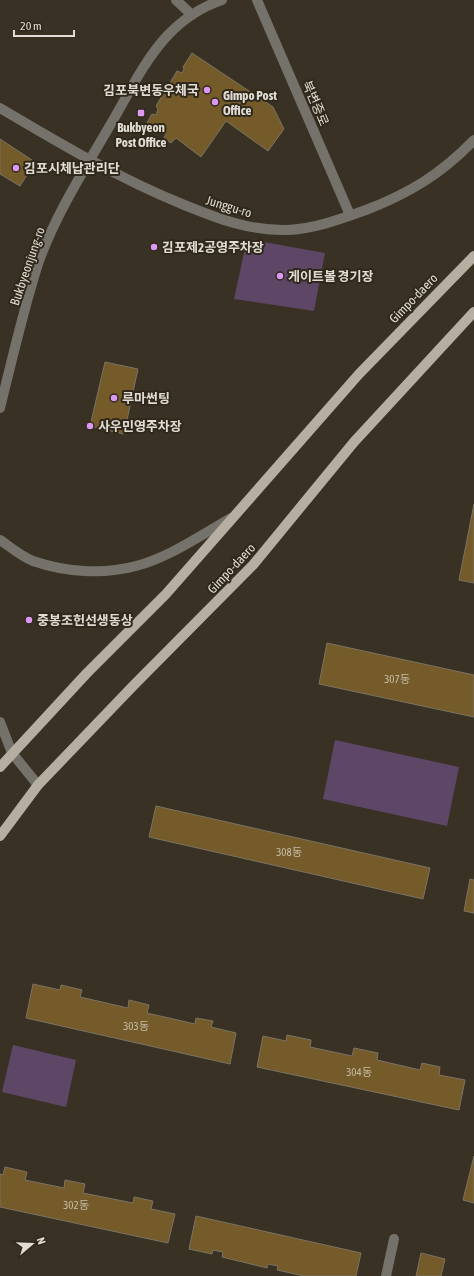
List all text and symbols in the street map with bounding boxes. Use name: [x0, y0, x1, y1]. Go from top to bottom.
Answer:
scale bar: [14, 12, 74, 38]
text: 20 m: [20, 19, 42, 33]
street label: 북변중로: [299, 78, 332, 128]
place label: 김포북변동우체국: [103, 83, 199, 98]
marker: 김포북변동우체국: [202, 85, 212, 95]
place label: Gimpo Post Office: [223, 88, 277, 118]
marker: Gimpo Post Office: [210, 97, 220, 107]
marker: Bukbyeon Post Office: [136, 108, 146, 118]
place label: Bukbyeon Post Office: [116, 120, 166, 150]
place label: 김포시체납관리단: [24, 161, 120, 176]
marker: 김포시체납관리단: [11, 163, 21, 173]
street label: Junggu-ro: [204, 192, 254, 221]
street label: Bukbyeonjung-ro: [7, 225, 48, 307]
place label: 김포제2공영주차장: [162, 240, 264, 255]
marker: 김포제2공영주차장: [149, 242, 159, 252]
place label: 게이트볼 경기장: [288, 269, 374, 284]
marker: 게이트볼 경기장: [275, 271, 285, 281]
street label: Gimpo-daero: [386, 271, 441, 326]
place label: 루마썬팅: [122, 391, 170, 406]
marker: 루마썬팅: [109, 393, 119, 403]
place label: 사우민영주차장: [98, 419, 182, 434]
marker: 사우민영주차장: [85, 421, 95, 431]
street label: Gimpo-daero: [204, 540, 258, 596]
place label: 중봉조헌선생동상: [37, 613, 133, 628]
marker: 중봉조헌선생동상: [24, 615, 34, 625]
house number: 307동: [384, 673, 410, 685]
house number: 308동: [276, 846, 302, 858]
house number: 303동: [123, 1020, 149, 1032]
house number: 304동: [346, 1066, 372, 1078]
house number: 302동: [63, 1199, 89, 1211]
north arrow: [12, 1224, 52, 1264]
text: N: [35, 1236, 48, 1246]

